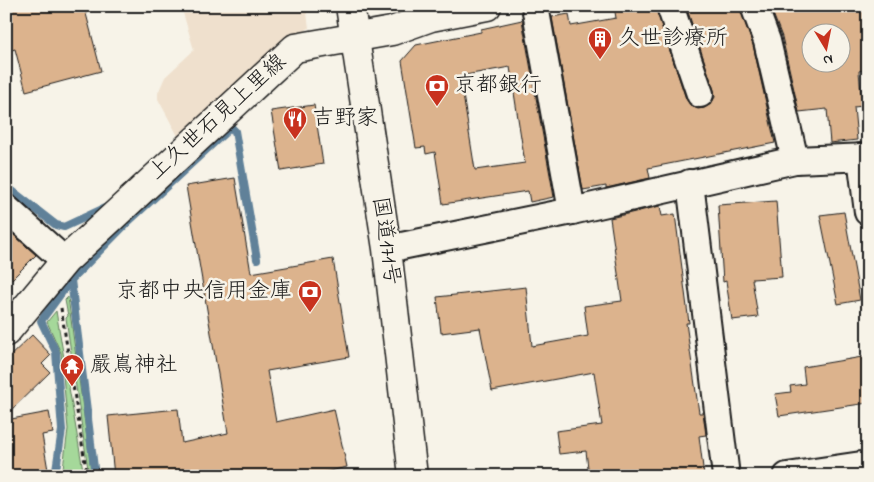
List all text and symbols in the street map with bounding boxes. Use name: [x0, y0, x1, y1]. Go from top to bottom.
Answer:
north arrow: [802, 22, 852, 72]
place label: 久世診療所: [618, 23, 728, 55]
building icon: 久世診療所: [587, 26, 613, 60]
street label: 上久世石見上里線: [142, 47, 294, 189]
text: N: [822, 48, 834, 70]
place label: 京都銀行: [454, 70, 542, 102]
bank icon: 京都銀行: [424, 73, 450, 107]
place label: 吉野家: [312, 103, 378, 135]
restaurant icon: 吉野家: [282, 106, 308, 140]
street label: 国道171号: [363, 195, 407, 287]
place label: 京都中央信用金庫: [116, 276, 292, 308]
bank icon: 京都中央信用金庫: [297, 279, 323, 313]
place label: 嚴嶌神社: [90, 350, 178, 382]
temple icon: 嚴嶌神社: [59, 353, 85, 387]

